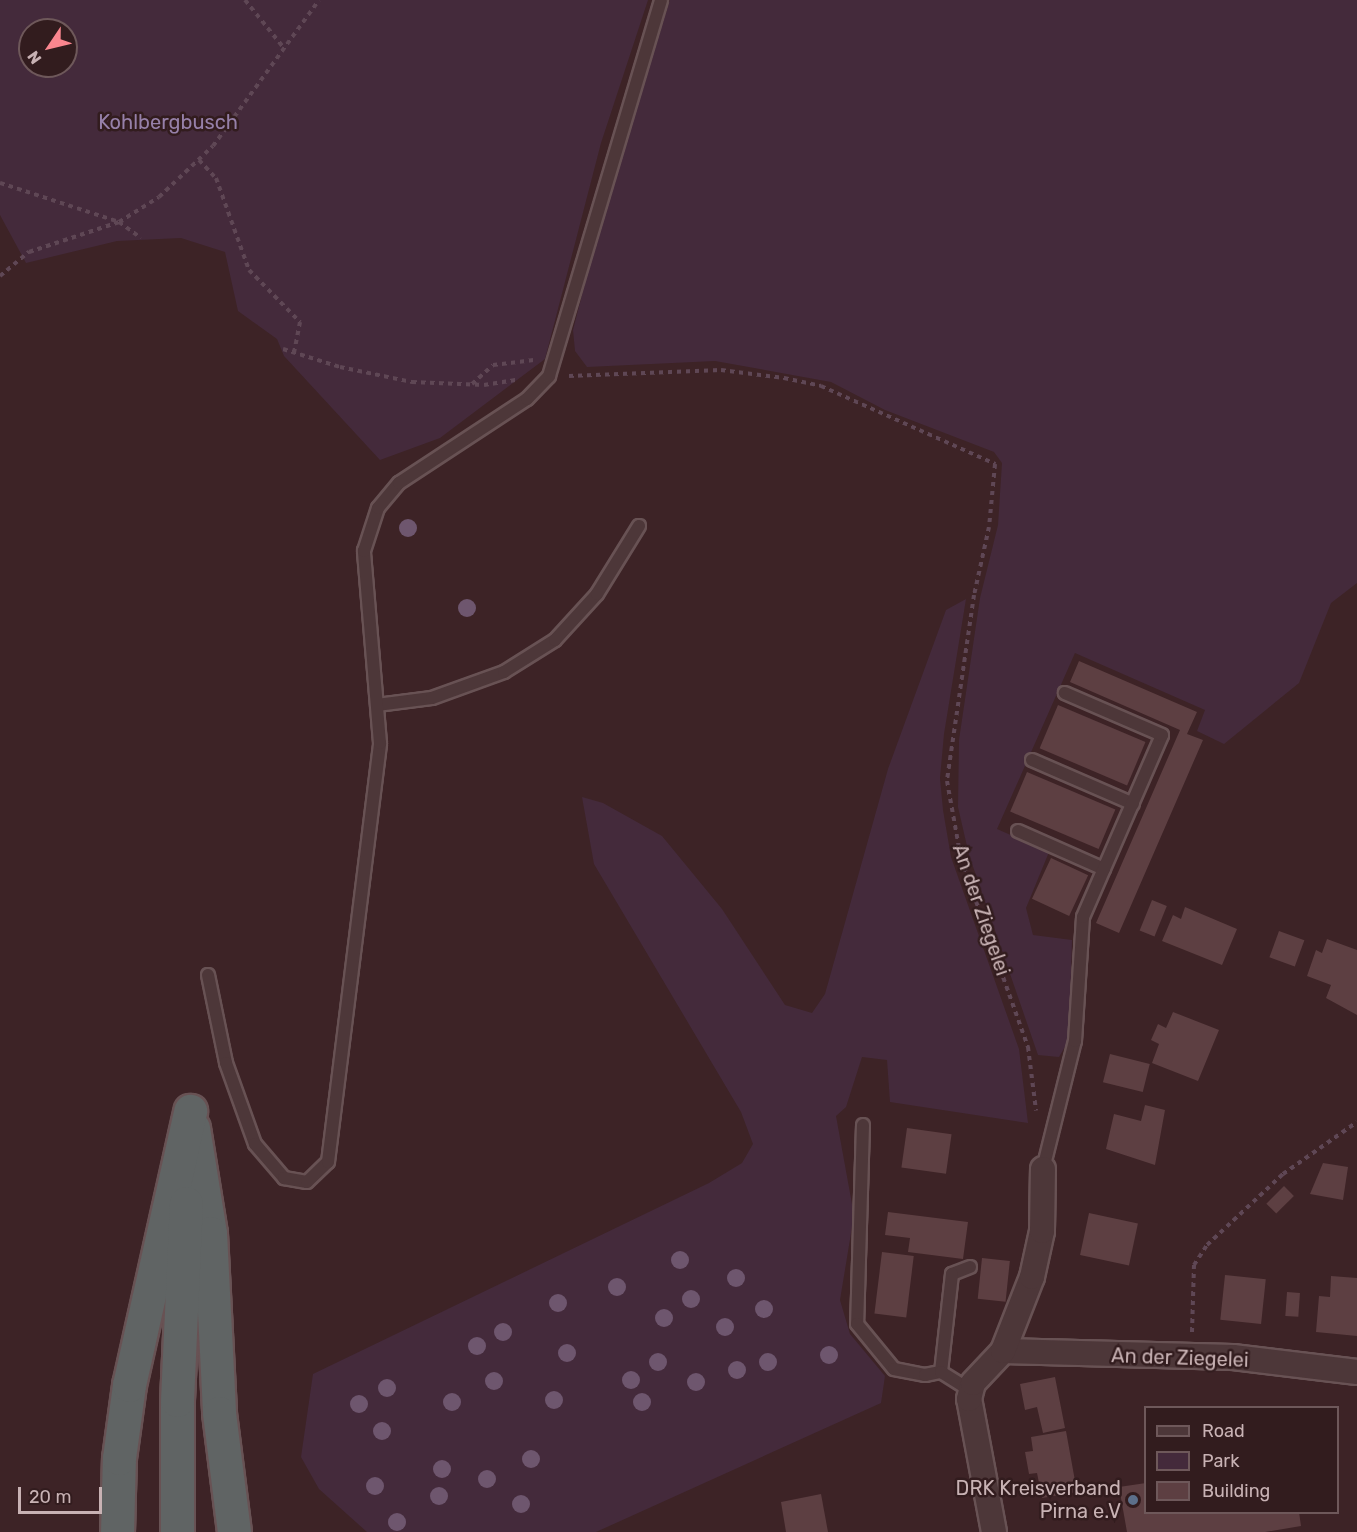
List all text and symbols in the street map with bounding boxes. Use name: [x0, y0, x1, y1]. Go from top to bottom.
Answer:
north arrow: [18, 18, 78, 78]
text: N: [23, 47, 46, 68]
park label: Kohlbergbusch: [98, 110, 238, 134]
street label: An der Ziegelei: [947, 841, 1015, 979]
street label: An der Ziegelei: [1111, 1344, 1249, 1372]
legend: [1144, 1406, 1339, 1514]
text: Road: [1202, 1420, 1245, 1442]
text: Park: [1202, 1450, 1239, 1472]
scale bar: [21, 1475, 105, 1513]
place label: DRK Kreisverband Pirna e.V: [955, 1476, 1121, 1523]
text: Building: [1202, 1480, 1270, 1502]
text: 20 m: [29, 1486, 71, 1508]
marker: DRK Kreisverband Pirna e.V: [1126, 1493, 1140, 1507]

